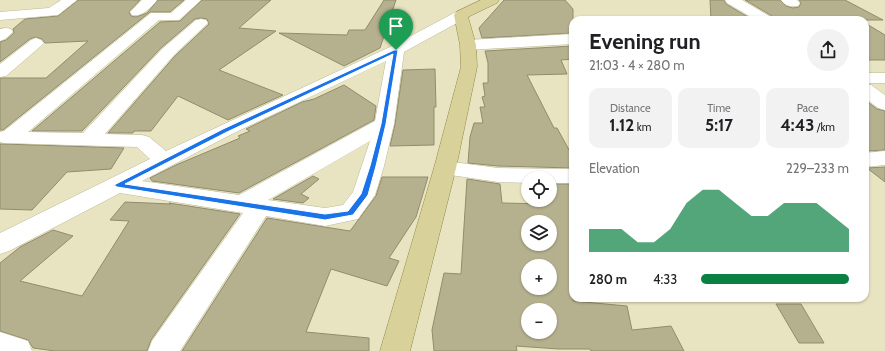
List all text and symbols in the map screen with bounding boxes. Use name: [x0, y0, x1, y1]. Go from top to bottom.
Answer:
pin: [379, 9, 413, 50]
icon: arrive: [385, 15, 407, 37]
text: Evening run: [589, 28, 701, 55]
button: share: [807, 29, 849, 71]
text: 21:03 · 4 × 280 m: [589, 57, 685, 73]
text: Distance: [610, 101, 651, 115]
text: Time: [707, 101, 731, 115]
text: Pace: [797, 101, 819, 115]
text: 1.12: [609, 115, 634, 135]
text: 5:17: [705, 115, 733, 135]
text: 4:43: [780, 115, 814, 135]
text: km: [634, 120, 651, 134]
text: /km: [814, 120, 835, 134]
text: Elevation: [589, 160, 640, 176]
text: 229–233 m: [786, 160, 849, 176]
map controls: [521, 171, 557, 339]
button: locate: [521, 171, 557, 207]
button: layers: [521, 215, 557, 251]
button: +: [521, 259, 557, 295]
text: 280 m: [589, 271, 627, 287]
text: 4:33: [653, 271, 677, 287]
button: −: [521, 303, 557, 339]

